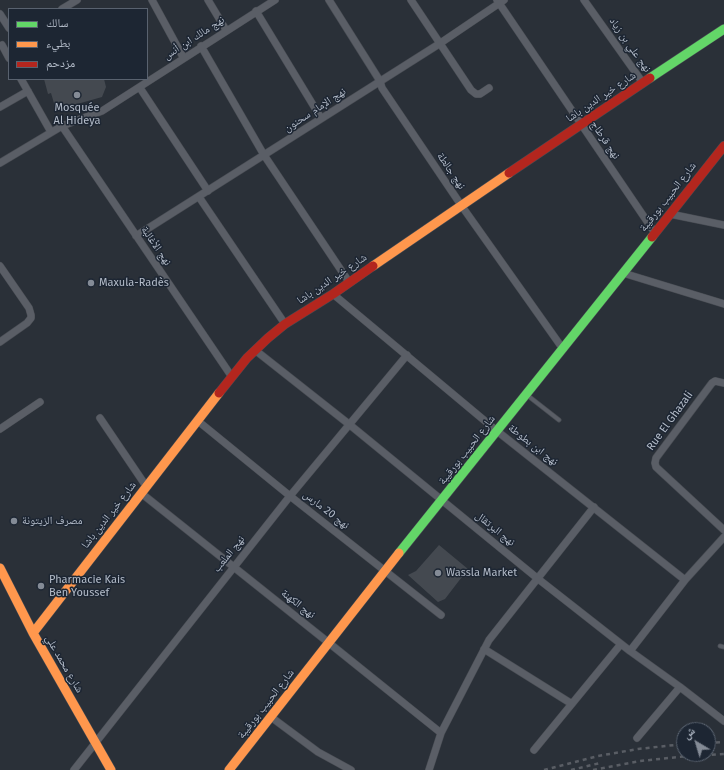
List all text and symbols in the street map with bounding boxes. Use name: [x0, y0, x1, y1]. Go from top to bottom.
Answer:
legend: [8, 8, 148, 80]
street label: نهج مالك ابن أنس: [161, 13, 227, 63]
street label: نهج علي بن زياد: [606, 15, 654, 75]
text: سالك: [46, 16, 68, 30]
text: بطيء: [46, 36, 70, 50]
text: مزدحم: [46, 56, 75, 70]
street label: شارع خير الدين باشا: [564, 69, 638, 125]
street label: نهج الإمام سحنون: [282, 85, 348, 135]
marker: Mosquée Al Hideya: [72, 90, 82, 100]
place label: Mosquée Al Hideya: [54, 101, 100, 127]
street label: نهج قرطاج: [587, 118, 623, 162]
street label: نهج جالطة: [434, 150, 468, 192]
street label: شارع الحبيب بورقيبة: [637, 160, 699, 234]
street label: نهج الأغالبة: [138, 224, 174, 268]
street label: شارع خير الدين باشا: [295, 251, 369, 307]
place label: Maxula-Radès: [99, 276, 169, 290]
marker: Maxula-Radès: [86, 278, 96, 288]
street label: Rue El Ghazali: [644, 389, 696, 453]
street label: شارع الحبيب بورقيبة: [436, 413, 498, 487]
street label: نهج ابن بطوطة: [505, 421, 561, 469]
street label: شارع خير الدين باشا: [79, 479, 139, 551]
street label: نهج 20 مارس: [300, 488, 352, 532]
street label: نهج البرتقال: [472, 509, 518, 549]
place label: مصرف الزيتونة: [22, 514, 83, 528]
marker: مصرف الزيتونة: [9, 516, 19, 526]
street label: نهج الملعب: [210, 533, 248, 575]
place label: Wassla Market: [446, 566, 517, 580]
marker: Wassla Market: [433, 568, 443, 578]
place label: Pharmacie Kais Ben Youssef: [49, 573, 125, 599]
marker: Pharmacie Kais Ben Youssef: [36, 581, 46, 591]
street label: نهج الكهنة: [278, 587, 318, 621]
street label: شارع محمد علي: [42, 633, 86, 695]
street label: شارع الحبيب بورقيبة: [235, 667, 297, 741]
north arrow: [676, 722, 716, 762]
text: ش: [680, 724, 698, 742]

